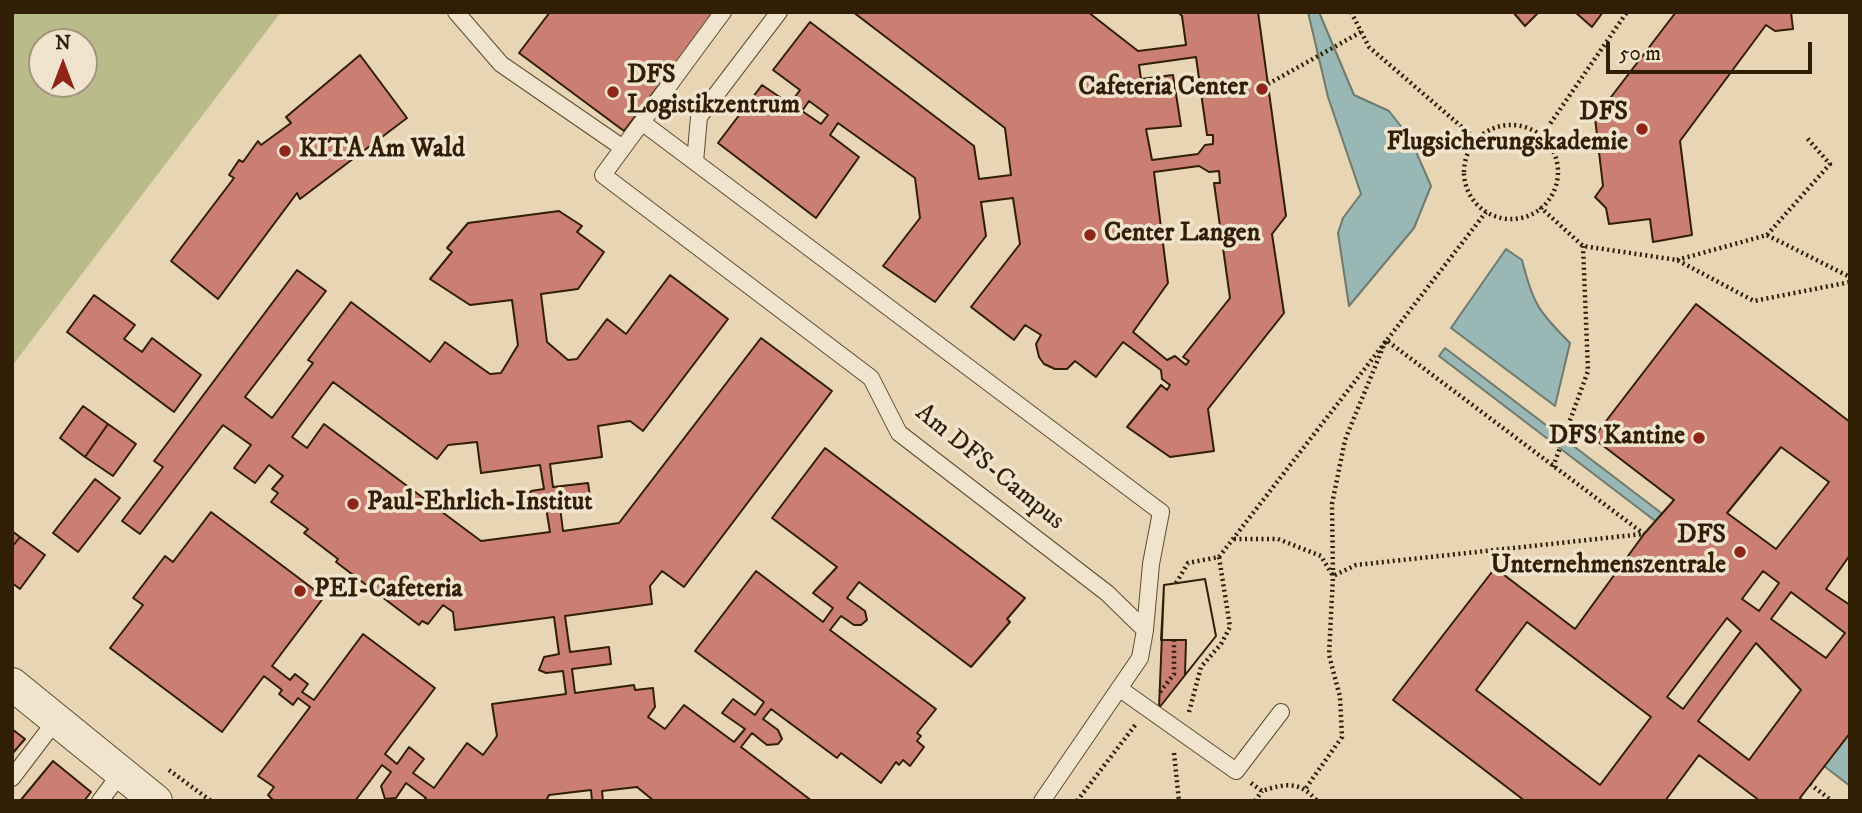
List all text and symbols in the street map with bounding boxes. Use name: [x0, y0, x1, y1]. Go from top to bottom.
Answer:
north arrow: [28, 28, 98, 98]
scale bar: [1610, 28, 1816, 72]
text: N: [55, 32, 71, 55]
text: 50 m: [1619, 41, 1661, 67]
place label: DFS Logistikzentrum: [627, 61, 800, 122]
place label: Cafeteria Center: [1078, 73, 1248, 105]
marker: Cafeteria Center: [1254, 81, 1270, 97]
marker: DFS Logistikzentrum: [605, 84, 621, 100]
place label: DFS Flugsicherungskademie: [1386, 98, 1628, 160]
marker: DFS Flugsicherungskademie: [1634, 121, 1650, 137]
place label: KITA Am Wald: [299, 135, 465, 167]
marker: KITA Am Wald: [277, 143, 293, 159]
place label: Center Langen: [1104, 219, 1260, 251]
marker: Center Langen: [1082, 227, 1098, 243]
street label: Am DFS-Campus: [908, 398, 1070, 538]
place label: DFS Kantine: [1549, 422, 1685, 454]
marker: DFS Kantine: [1691, 430, 1707, 446]
place label: Paul-Ehrlich-Institut: [367, 488, 593, 520]
marker: Paul-Ehrlich-Institut: [345, 496, 361, 512]
place label: DFS Unternehmenszentrale: [1491, 521, 1726, 582]
marker: DFS Unternehmenszentrale: [1732, 544, 1748, 560]
place label: PEI-Cafeteria: [314, 575, 463, 607]
marker: PEI-Cafeteria: [292, 583, 308, 599]

